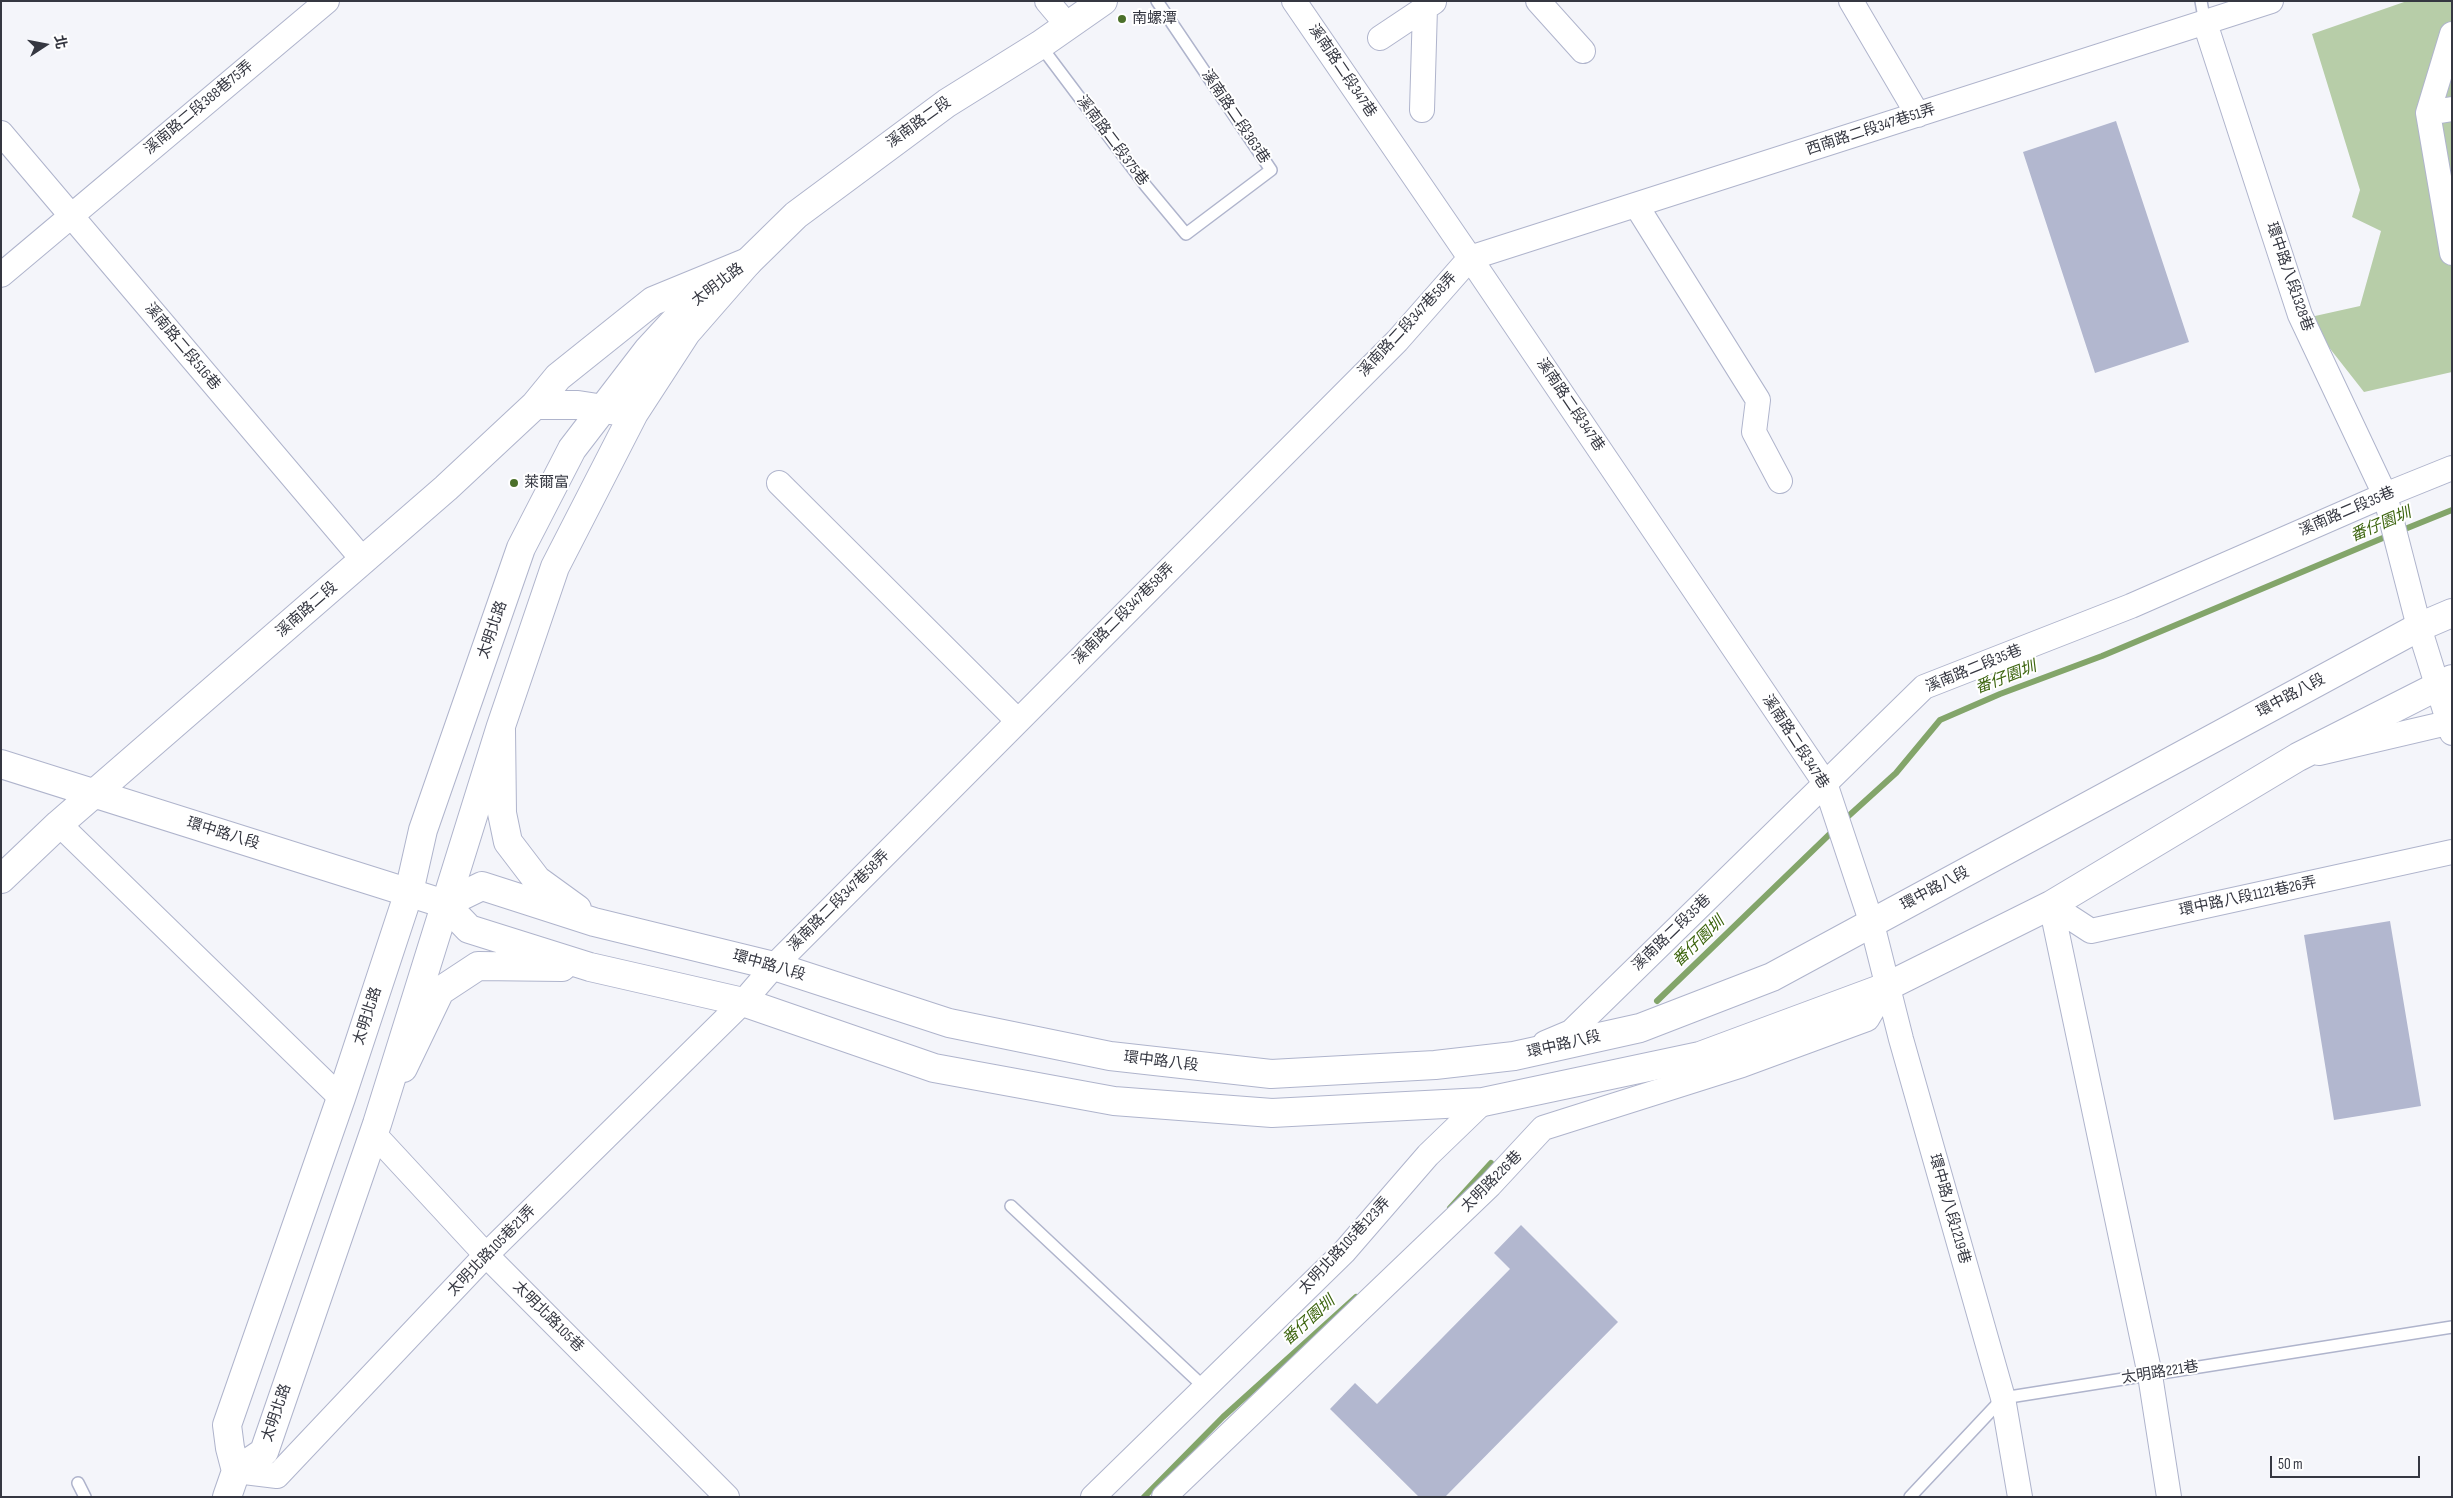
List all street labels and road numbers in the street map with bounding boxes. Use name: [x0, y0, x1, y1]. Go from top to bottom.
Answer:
street label: 溪南路二段347巷: [1304, 21, 1380, 121]
street label: 溪南路二段388巷75弄: [141, 57, 257, 159]
street label: 溪南路二段363巷: [1197, 67, 1273, 167]
street label: 溪南路二段375巷: [1072, 92, 1152, 190]
street label: 溪南路二段: [883, 94, 955, 152]
street label: 西南路二段347巷51弄: [1804, 101, 1938, 159]
street label: 環中路八段1328巷: [2262, 220, 2316, 334]
street label: 太明北路: [689, 260, 747, 310]
street label: 溪南路二段347巷58弄: [1355, 269, 1461, 381]
street label: 溪南路二段516巷: [140, 300, 224, 394]
street label: 溪南路二段347巷: [1532, 355, 1608, 455]
street label: 溪南路二段35巷: [2296, 484, 2398, 540]
street label: 溪南路二段347巷58弄: [1070, 560, 1178, 668]
street label: 溪南路二段: [273, 579, 341, 641]
street label: 太明北路: [475, 599, 511, 661]
street label: 溪南路二段35巷: [1923, 641, 2025, 697]
street label: 環中路八段: [2254, 670, 2328, 722]
street label: 溪南路二段347巷: [1758, 692, 1832, 792]
street label: 環中路八段: [185, 814, 261, 854]
street label: 溪南路二段347巷58弄: [785, 847, 893, 955]
street label: 環中路八段: [1898, 863, 1972, 915]
street label: 環中路八段1121巷26弄: [2178, 874, 2318, 920]
street label: 溪南路二段35巷: [1629, 891, 1715, 975]
street label: 環中路八段: [730, 947, 808, 985]
street label: 太明北路: [350, 985, 386, 1047]
street label: 環中路八段: [1525, 1028, 1603, 1062]
street label: 環中路八段: [1123, 1048, 1199, 1076]
street label: 太明路226巷: [1458, 1148, 1526, 1216]
street label: 環中路八段1219巷: [1925, 1152, 1973, 1266]
street label: 太明北路105巷123弄: [1295, 1194, 1395, 1298]
street label: 太明北路105巷21弄: [444, 1202, 540, 1300]
street label: 太明北路105巷: [509, 1278, 587, 1356]
street label: 太明路221巷: [2120, 1358, 2200, 1388]
street label: 太明北路: [259, 1382, 295, 1444]

